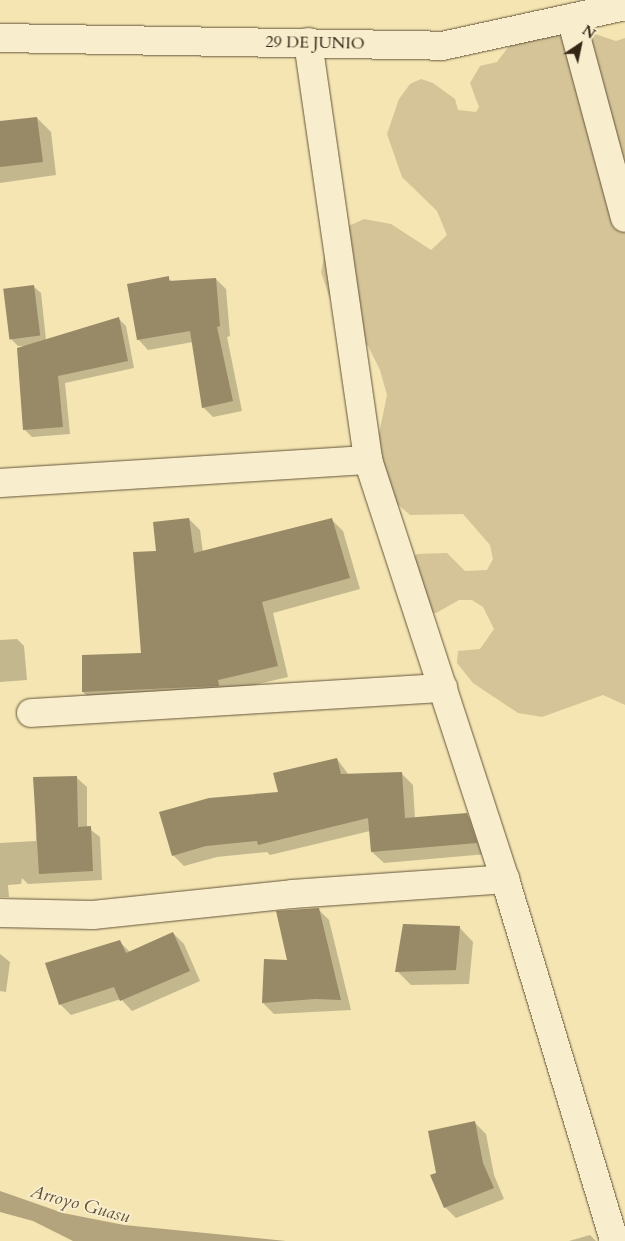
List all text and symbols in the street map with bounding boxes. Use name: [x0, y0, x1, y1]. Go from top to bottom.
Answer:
north arrow: [555, 20, 605, 70]
text: N: [578, 21, 599, 43]
street label: 29 DE JUNIO: [265, 33, 365, 53]
water label: Arroyo Guasu: [28, 1181, 132, 1229]

